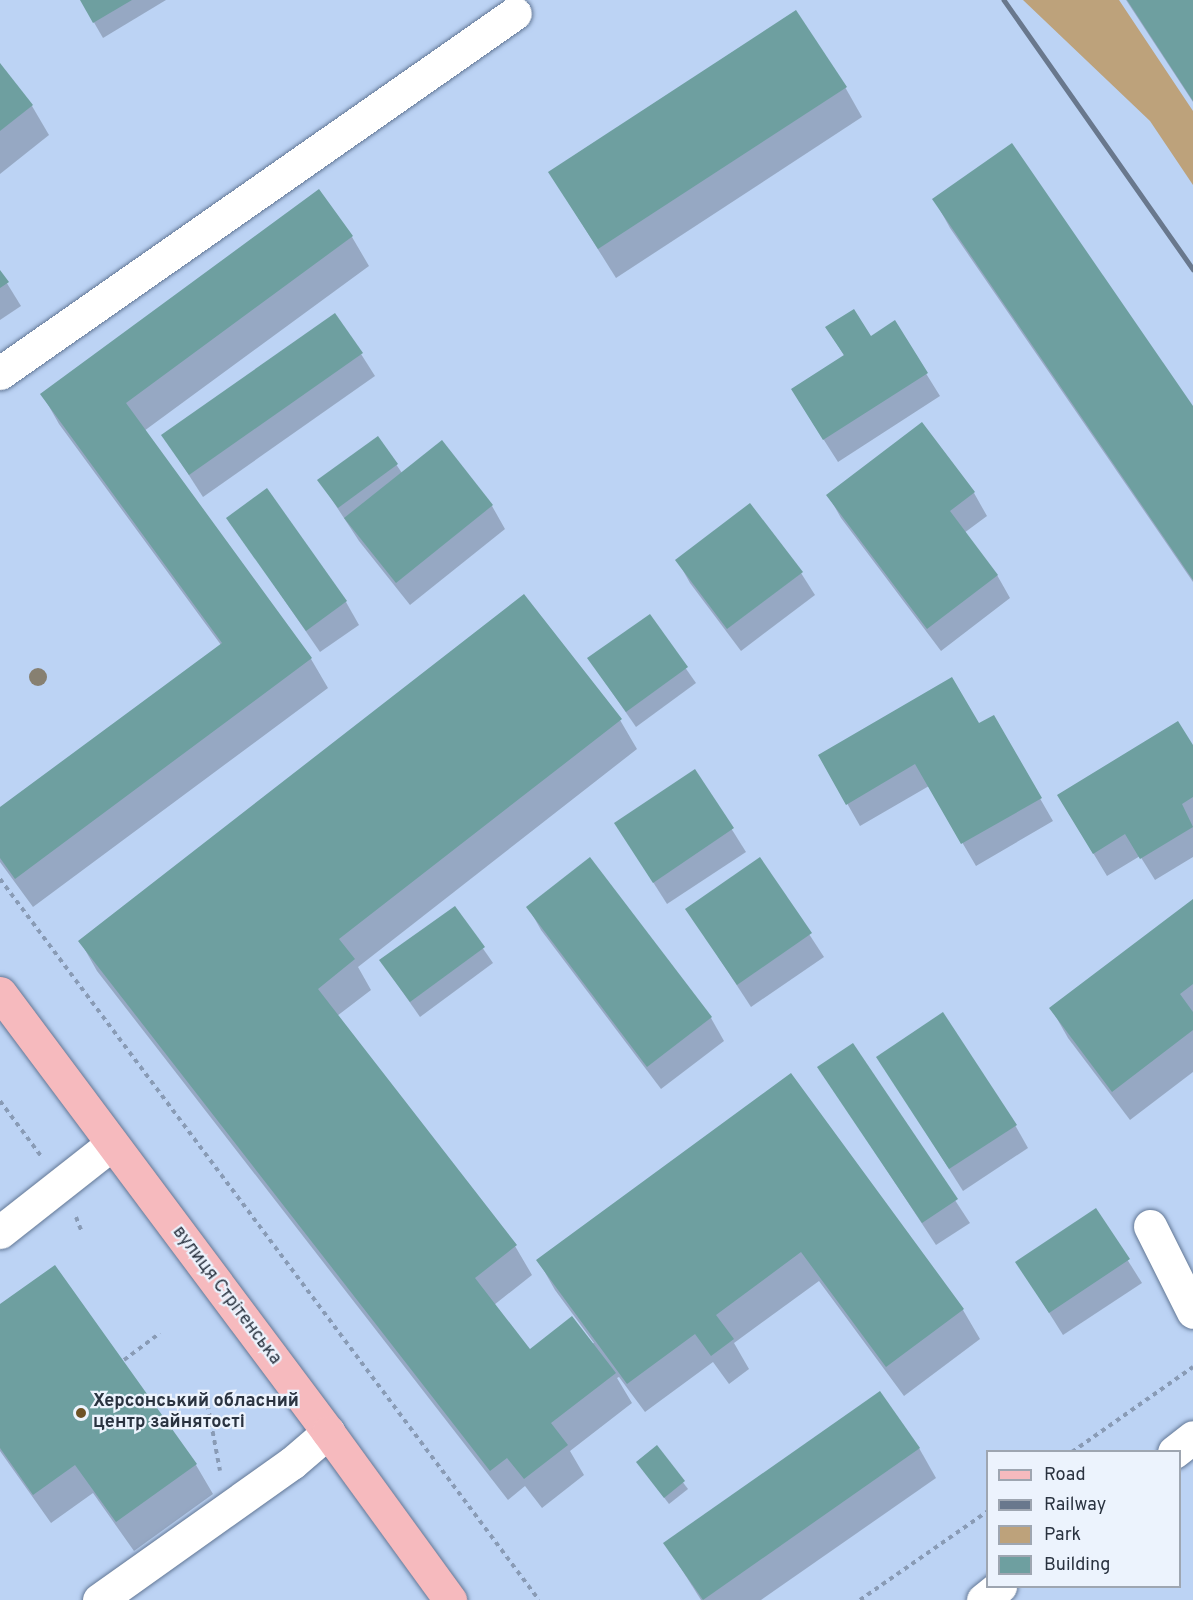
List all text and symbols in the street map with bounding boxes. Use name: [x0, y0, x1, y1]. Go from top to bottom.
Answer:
street label: вулиця Стрітенська: [167, 1223, 285, 1369]
place label: Херсонський обласний центр зайнятості: [93, 1392, 299, 1434]
marker: Херсонський обласний центр зайнятості: [74, 1406, 88, 1420]
legend: [986, 1450, 1181, 1588]
text: Road: [1044, 1464, 1086, 1487]
text: Railway: [1044, 1494, 1106, 1517]
text: Park: [1044, 1524, 1081, 1547]
text: Building: [1044, 1554, 1110, 1577]

